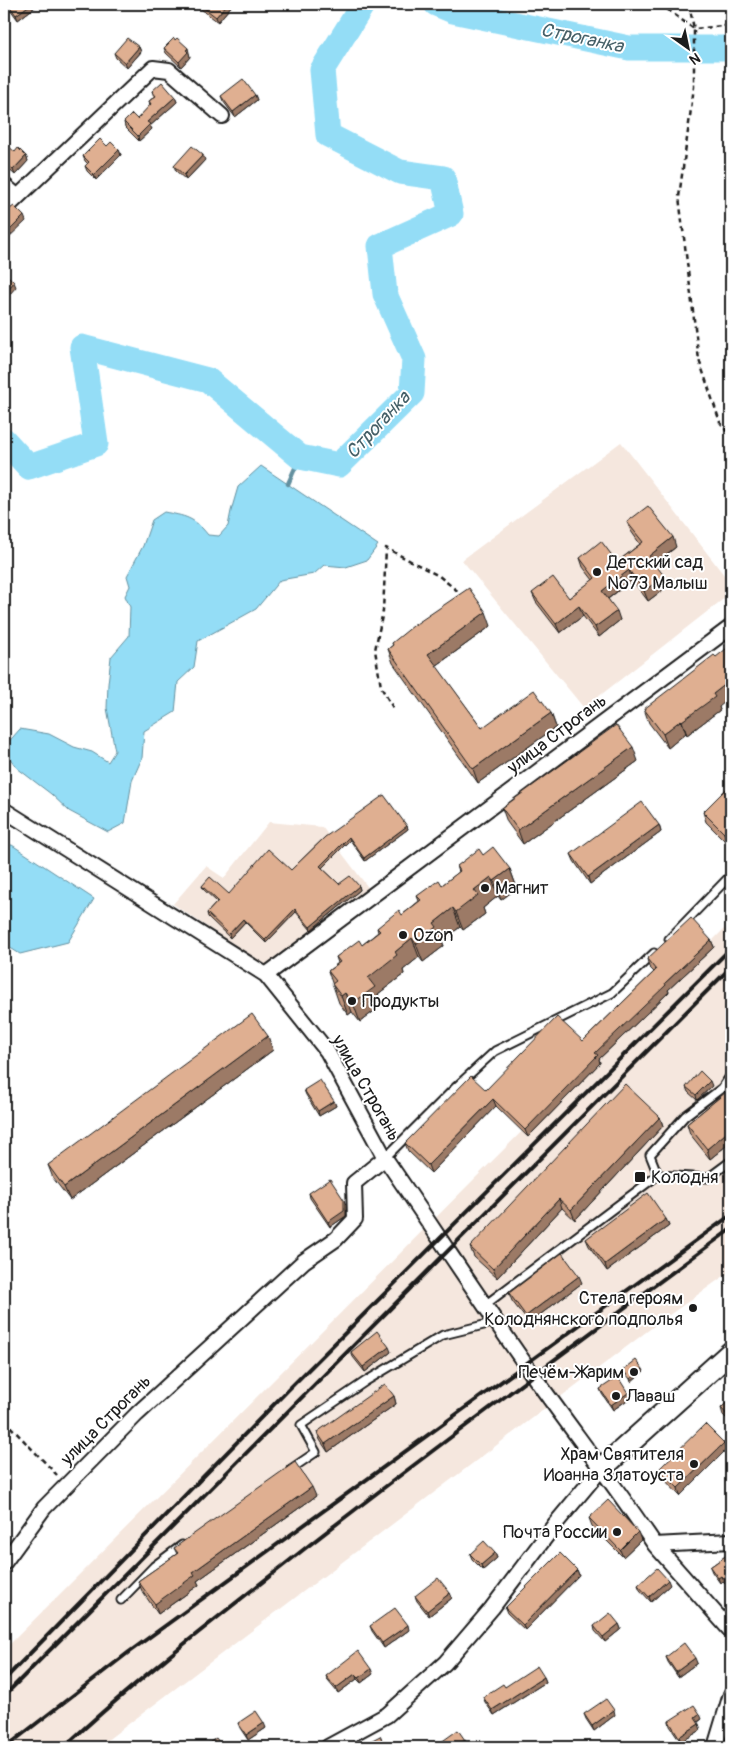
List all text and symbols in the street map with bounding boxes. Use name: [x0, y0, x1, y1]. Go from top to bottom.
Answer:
water label: Строганка: [538, 18, 627, 59]
north arrow: [662, 22, 712, 72]
text: N: [686, 49, 703, 68]
water label: Строганка: [341, 385, 416, 464]
place label: Детский сад №73 Малыш: [606, 551, 707, 595]
marker: Детский сад №73 Малыш: [591, 566, 603, 578]
street label: улица Строгань: [502, 689, 611, 780]
place label: Магнит: [495, 877, 548, 900]
marker: Магнит: [479, 882, 491, 894]
place label: Ozon: [413, 924, 453, 947]
marker: Ozon: [397, 929, 409, 941]
place label: Продукты: [362, 990, 439, 1013]
marker: Продукты: [346, 995, 358, 1007]
street label: улица Строгань: [326, 1030, 406, 1145]
place label: Колодня: [651, 1166, 718, 1189]
marker: Колодня: [633, 1170, 647, 1184]
place label: Стела героям Колоднянского подполья: [484, 1287, 683, 1331]
marker: Стела героям Колоднянского подполья: [687, 1302, 699, 1314]
place label: Печём-Жарим: [518, 1361, 624, 1384]
marker: Печём-Жарим: [628, 1366, 640, 1378]
street label: улица Строгань: [55, 1370, 156, 1471]
place label: Лаваш: [625, 1385, 675, 1408]
marker: Лаваш: [610, 1390, 622, 1402]
place label: Храм Святителя Иоанна Златоуста: [544, 1443, 684, 1487]
marker: Храм Святителя Иоанна Златоуста: [688, 1458, 700, 1470]
place label: Почта России: [503, 1521, 607, 1544]
marker: Почта России: [611, 1526, 623, 1538]

